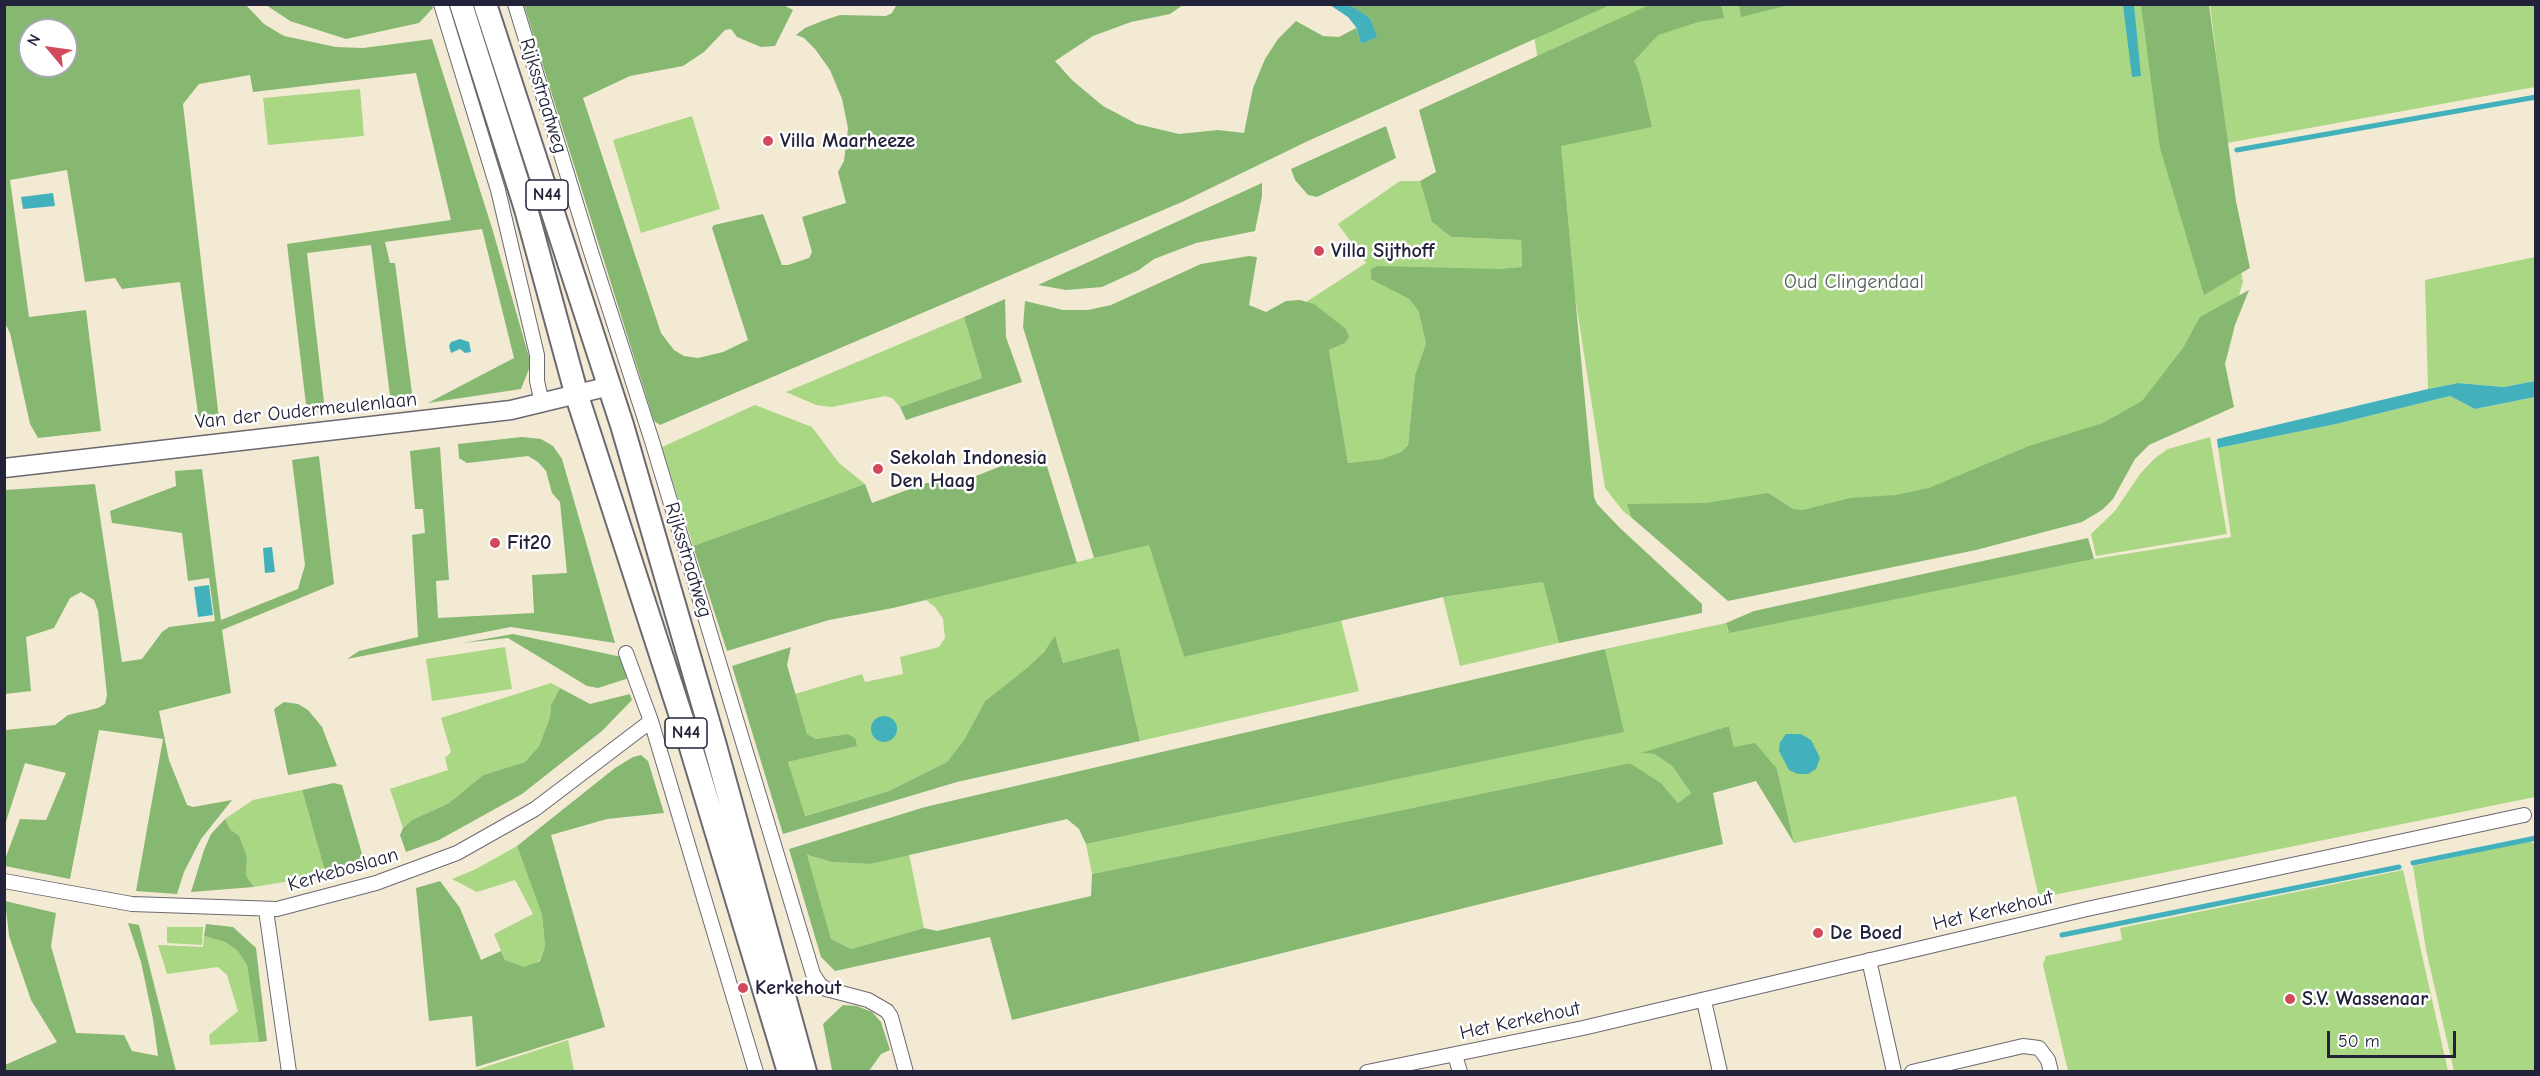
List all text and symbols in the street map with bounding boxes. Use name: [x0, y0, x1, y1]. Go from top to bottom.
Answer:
north arrow: [18, 18, 78, 78]
text: N: [24, 31, 44, 49]
street label: Rijksstraatweg: [514, 35, 572, 157]
place label: Villa Maarheeze: [780, 129, 915, 153]
marker: Villa Maarheeze: [761, 134, 775, 148]
road number: N44: [526, 180, 568, 210]
place label: Villa Sijthoff: [1331, 239, 1435, 263]
marker: Villa Sijthoff: [1312, 244, 1326, 258]
park label: Oud Clingendaal: [1784, 270, 1924, 294]
street label: Van der Oudermeulenlaan: [194, 387, 418, 435]
place label: Sekolah Indonesia Den Haag: [890, 446, 1047, 493]
marker: Sekolah Indonesia Den Haag: [871, 462, 885, 476]
street label: Rijksstraatweg: [659, 499, 717, 621]
place label: Fit20: [507, 531, 551, 555]
marker: Fit20: [488, 536, 502, 550]
road number: N44: [665, 718, 707, 748]
street label: Kerkeboslaan: [285, 843, 401, 897]
street label: Het Kerkehout: [1931, 886, 2055, 936]
place label: De Boed: [1830, 921, 1902, 945]
marker: De Boed: [1811, 926, 1825, 940]
place label: Kerkehout: [755, 976, 841, 1000]
marker: Kerkehout: [736, 981, 750, 995]
place label: S.V. Wassenaar: [2302, 987, 2428, 1011]
marker: S.V. Wassenaar: [2283, 992, 2297, 1006]
street label: Het Kerkehout: [1458, 997, 1582, 1045]
scale bar: [2330, 1019, 2459, 1057]
text: 50 m: [2338, 1031, 2380, 1052]

